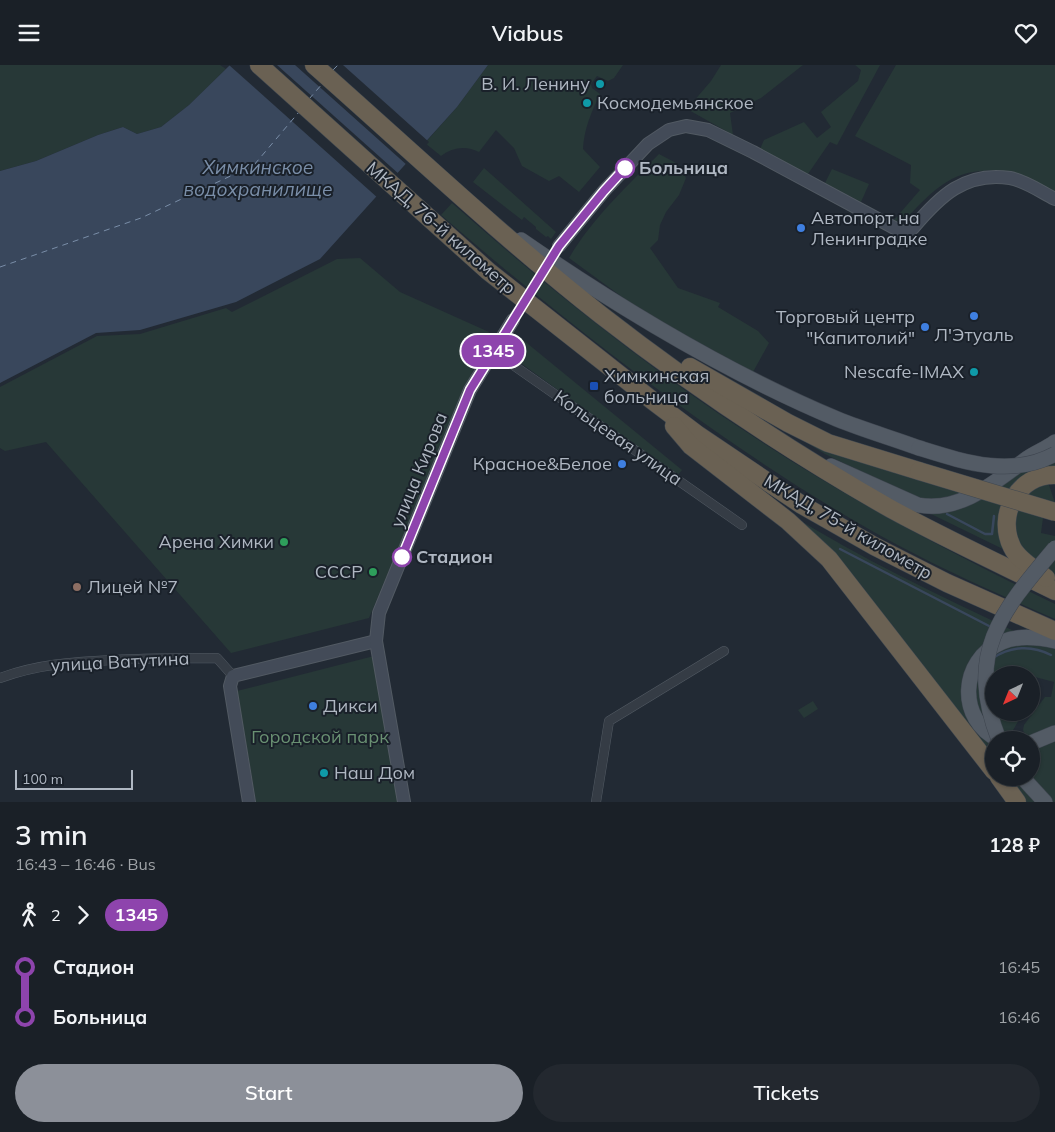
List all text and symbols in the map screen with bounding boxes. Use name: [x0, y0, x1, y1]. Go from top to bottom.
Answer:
icon: menu: [15, 19, 43, 47]
text: Viabus: [492, 19, 563, 47]
icon: heart: [1012, 19, 1040, 47]
place label: В. И. Ленину: [481, 72, 590, 95]
marker: В. И. Ленину: [594, 78, 606, 90]
place label: Космодемьянское: [597, 91, 754, 114]
marker: Космодемьянское: [581, 97, 593, 109]
water label: Химкинское водохранилище: [183, 155, 333, 201]
street label: МКАД, 76-й километр: [362, 156, 521, 299]
place label: Больница: [639, 156, 728, 179]
marker: Больница: [615, 158, 635, 178]
place label: Автопорт на Ленинградке: [811, 206, 928, 250]
marker: Автопорт на Ленинградке: [795, 222, 807, 234]
place label: Торговый центр "Капитолий": [776, 305, 915, 349]
marker: Л'Этуаль: [968, 310, 980, 322]
marker: Торговый центр "Капитолий": [919, 321, 931, 333]
place label: Л'Этуаль: [934, 323, 1014, 346]
line badge: 1345: [458, 335, 528, 367]
text: 1345: [471, 339, 515, 362]
place label: Nescafe-IMAX: [844, 360, 964, 383]
place label: Химкинская больница: [604, 364, 709, 408]
marker: Nescafe-IMAX: [968, 366, 980, 378]
marker: Химкинская больница: [588, 380, 600, 392]
street label: Кольцевая улица: [550, 385, 687, 490]
street label: улица Кирова: [385, 409, 452, 531]
place label: Красное&Белое: [473, 452, 612, 475]
marker: Красное&Белое: [616, 458, 628, 470]
street label: МКАД, 75-й километр: [760, 469, 937, 584]
place label: Арена Химки: [158, 530, 274, 553]
marker: Арена Химки: [278, 536, 290, 548]
place label: Стадион: [416, 545, 493, 568]
marker: Стадион: [392, 547, 412, 567]
place label: СССР: [315, 560, 363, 583]
marker: СССР: [367, 566, 379, 578]
place label: Лицей №7: [87, 575, 178, 598]
marker: Лицей №7: [71, 581, 83, 593]
street label: улица Ватутина: [50, 646, 190, 677]
north arrow: [985, 666, 1040, 721]
map controls: [985, 666, 1040, 786]
place label: Дикси: [323, 694, 378, 717]
marker: Дикси: [307, 700, 319, 712]
park label: Городской парк: [251, 725, 389, 748]
button: locate: [985, 731, 1040, 786]
place label: Наш Дом: [334, 761, 415, 784]
scale bar: [15, 767, 132, 790]
marker: Наш Дом: [318, 767, 330, 779]
text: 100 m: [22, 770, 63, 788]
text: 3 min: [15, 817, 88, 852]
text: 128 ₽: [989, 833, 1040, 857]
text: 16:43 – 16:46 · Bus: [15, 854, 156, 874]
icon: walk: [15, 901, 43, 929]
icon: forward: [69, 901, 97, 929]
text: 1345: [115, 903, 158, 926]
text: 2: [51, 905, 61, 925]
text: Стадион: [53, 955, 134, 979]
text: 16:45: [998, 957, 1040, 977]
text: Больница: [53, 1005, 147, 1029]
text: 16:46: [998, 1007, 1040, 1027]
button: Start: [15, 1064, 523, 1122]
button: Tickets: [533, 1064, 1040, 1122]

